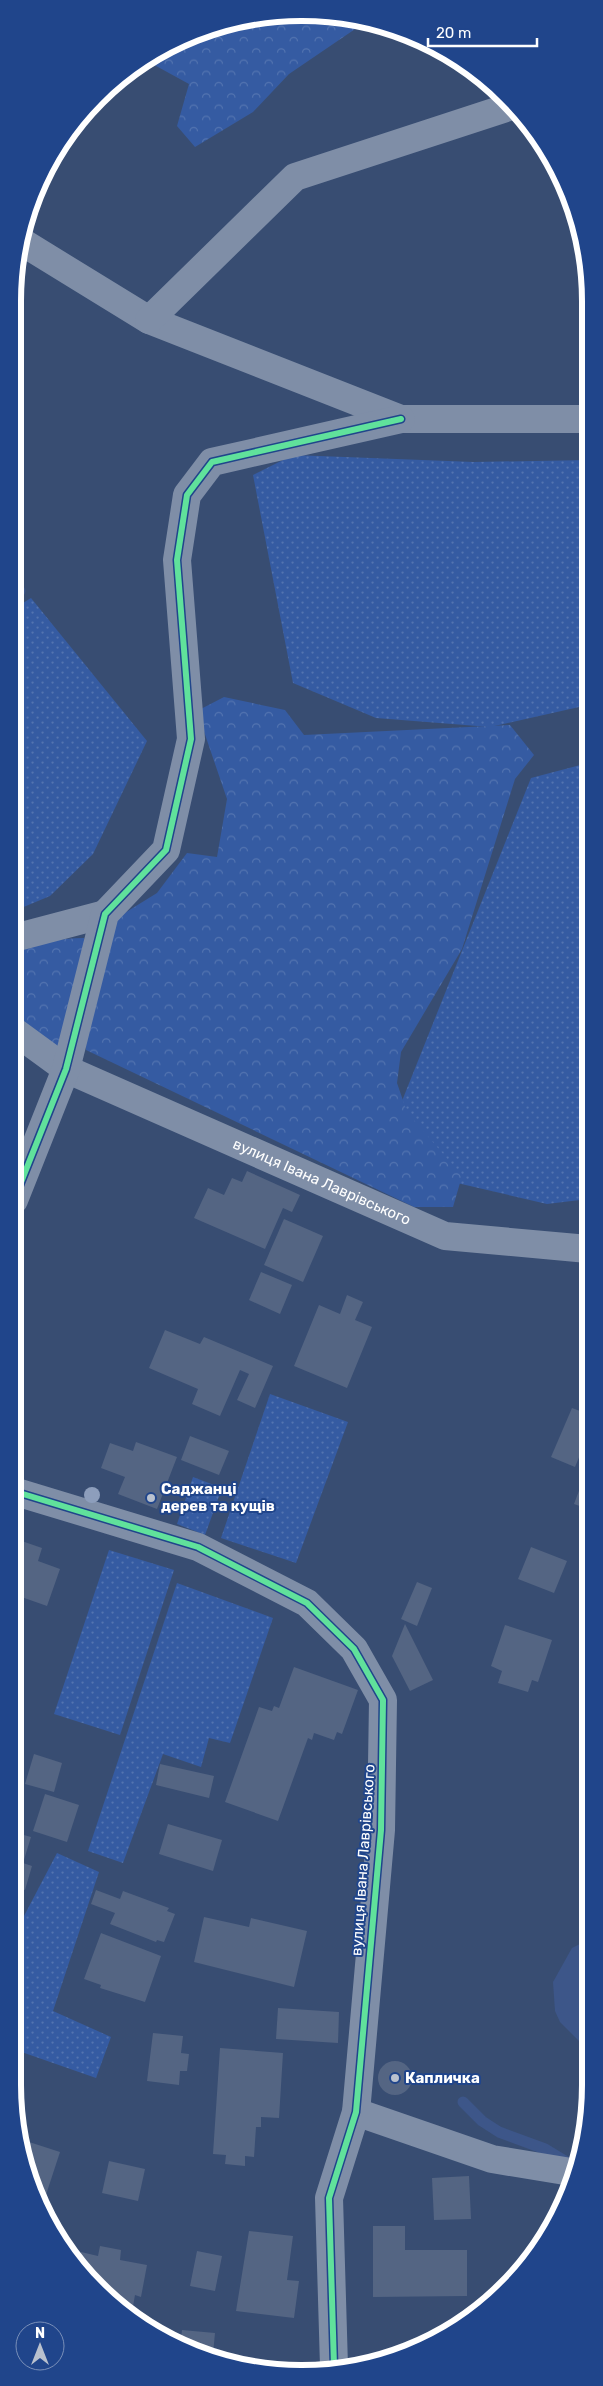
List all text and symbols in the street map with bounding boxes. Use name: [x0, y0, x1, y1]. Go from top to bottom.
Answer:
scale bar: [428, 15, 537, 47]
text: 20 m: [436, 24, 471, 42]
street label: вулиця Івана Лаврівського: [230, 1135, 414, 1229]
place label: Саджанці дерев та кущів: [161, 1480, 275, 1515]
marker: Саджанці дерев та кущів: [145, 1492, 157, 1504]
street label: вулиця Івана Лаврівського: [347, 1763, 379, 1957]
place label: Капличка: [405, 2069, 480, 2087]
marker: Капличка: [389, 2072, 401, 2084]
north arrow: [15, 2321, 65, 2371]
text: N: [35, 2325, 45, 2342]

